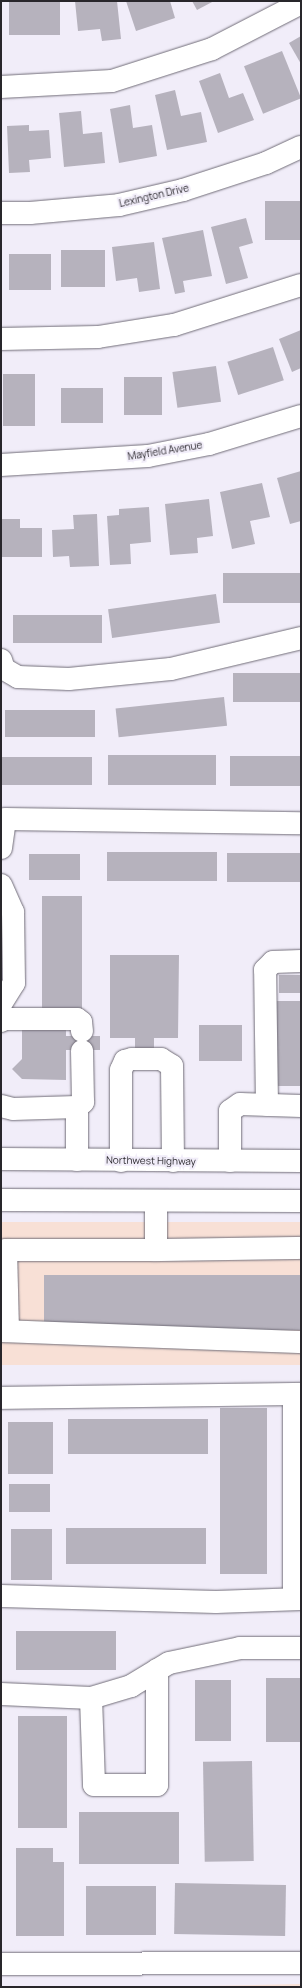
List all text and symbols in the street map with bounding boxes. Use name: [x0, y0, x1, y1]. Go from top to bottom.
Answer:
street label: Lexington Drive: [118, 182, 190, 210]
street label: Mayfield Avenue: [127, 439, 203, 463]
street label: Northwest Highway: [106, 1154, 196, 1168]

